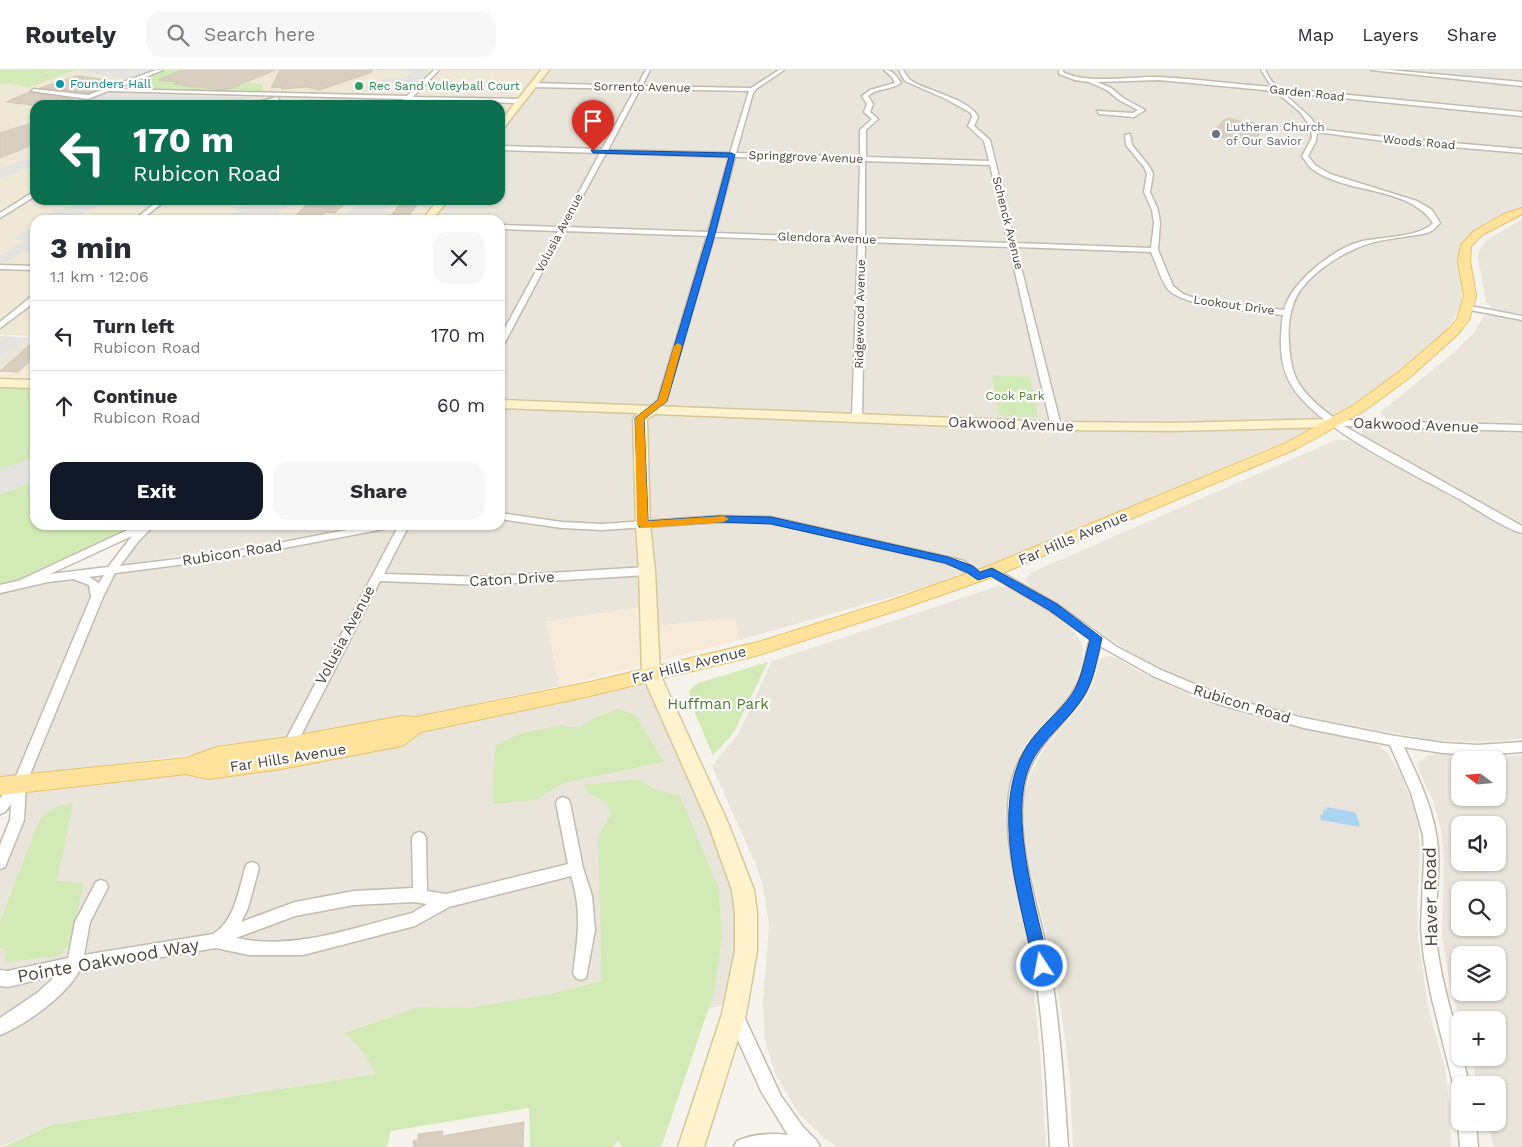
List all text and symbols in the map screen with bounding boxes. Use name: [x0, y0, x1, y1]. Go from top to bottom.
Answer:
search box: [146, 12, 496, 57]
text: Routely: [25, 21, 116, 49]
icon: search: [164, 21, 192, 49]
text: Search here: [204, 23, 315, 46]
text: Map: [1297, 24, 1334, 45]
text: Layers: [1362, 24, 1419, 45]
text: Share: [1447, 24, 1497, 45]
place label: Founders Hall: [70, 77, 151, 91]
marker: Founders Hall: [54, 78, 66, 90]
place label: Rec Sand Volleyball Court: [369, 79, 520, 93]
street label: Sorrento Avenue: [593, 79, 691, 95]
marker: Rec Sand Volleyball Court: [353, 80, 365, 92]
street label: Garden Road: [1269, 82, 1345, 104]
pin: [572, 100, 614, 151]
icon: arrive: [579, 107, 607, 135]
text: 170 m: [133, 119, 234, 161]
icon: left: [50, 120, 115, 185]
place label: Lutheran Church of Our Savior: [1226, 120, 1325, 148]
marker: Lutheran Church of Our Savior: [1210, 128, 1222, 140]
street label: Woods Road: [1382, 132, 1456, 152]
street label: Springgrove Avenue: [749, 148, 864, 166]
text: Rubicon Road: [133, 161, 281, 186]
street label: Schenck Avenue: [990, 175, 1026, 271]
street label: Volusia Avenue: [532, 191, 586, 275]
street label: Glendora Avenue: [777, 229, 877, 247]
text: 3 min: [50, 230, 132, 265]
button: close: [433, 232, 485, 284]
street label: Ridgewood Avenue: [852, 259, 868, 369]
text: 1.1 km · 12:06: [50, 267, 149, 286]
street label: Lookout Drive: [1193, 292, 1275, 318]
text: Turn left: [93, 315, 174, 338]
icon: left: [50, 322, 78, 350]
text: 170 m: [431, 324, 485, 347]
text: Rubicon Road: [93, 338, 201, 357]
text: Continue: [93, 385, 177, 408]
park label: Cook Park: [985, 389, 1045, 403]
icon: ahead: [50, 392, 78, 420]
text: 60 m: [437, 394, 485, 417]
text: Rubicon Road: [93, 408, 201, 427]
street label: Oakwood Avenue: [948, 413, 1074, 435]
street label: Oakwood Avenue: [1353, 414, 1479, 436]
button: Exit: [50, 462, 263, 520]
button: Share: [273, 462, 485, 520]
street label: Far Hills Avenue: [1015, 507, 1131, 569]
street label: Rubicon Road: [181, 536, 283, 570]
street label: Caton Drive: [469, 568, 555, 590]
street label: Volusia Avenue: [311, 582, 379, 688]
street label: Far Hills Avenue: [630, 642, 748, 688]
street label: Rubicon Road: [1191, 681, 1293, 727]
park label: Huffman Park: [667, 695, 769, 713]
street label: Far Hills Avenue: [229, 740, 347, 776]
north arrow: [1451, 751, 1506, 806]
map controls: [1451, 751, 1506, 1131]
button: sound: [1451, 816, 1506, 871]
street label: Haver Road: [1419, 847, 1441, 947]
button: search: [1451, 881, 1506, 936]
street label: Pointe Oakwood Way: [15, 934, 201, 986]
position arrow: [1015, 939, 1067, 991]
button: layers: [1451, 946, 1506, 1001]
button: +: [1451, 1011, 1506, 1066]
button: −: [1451, 1076, 1506, 1131]

